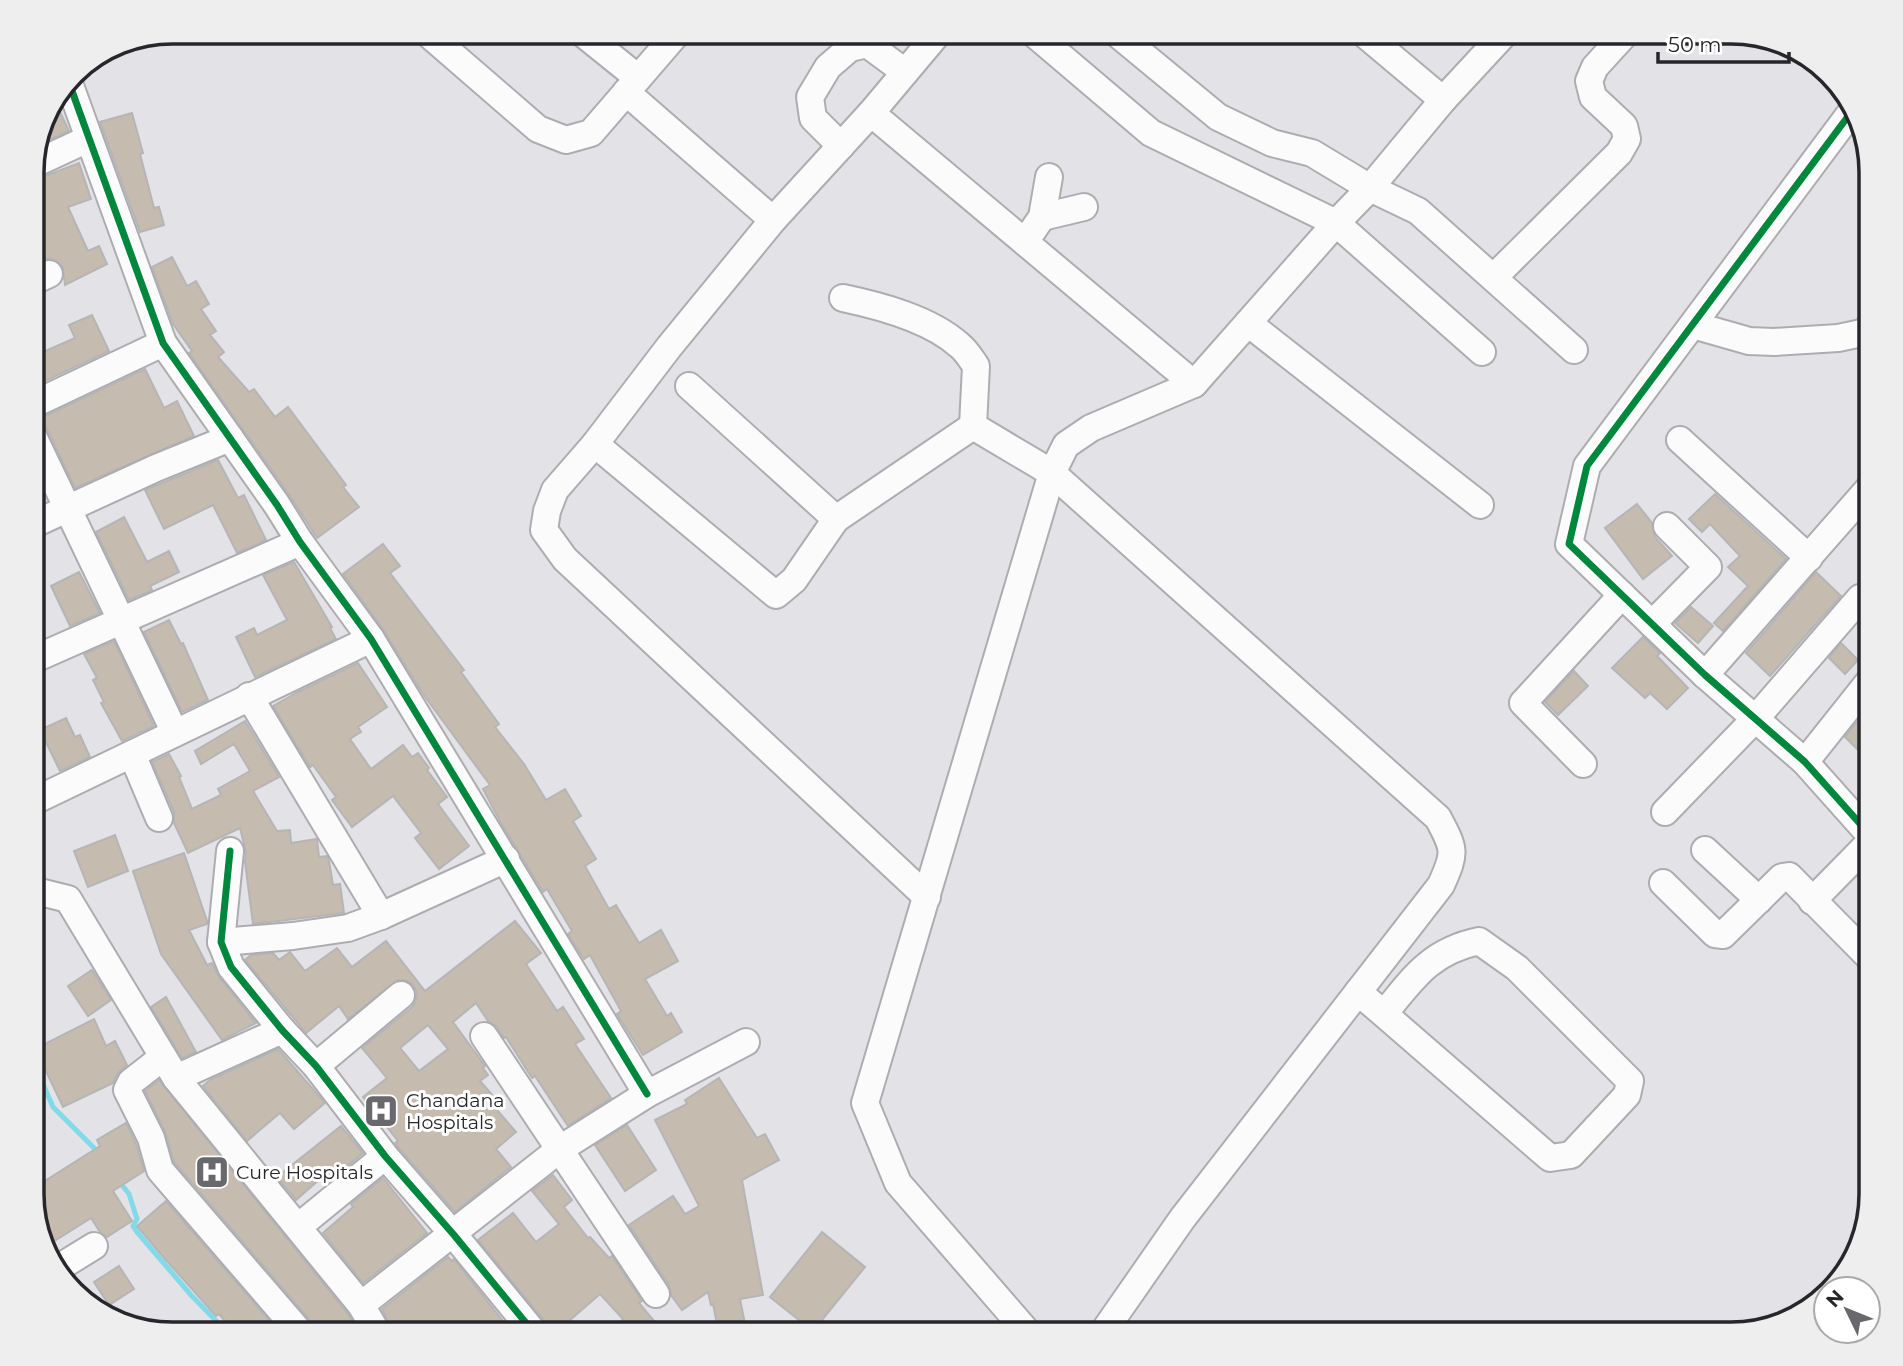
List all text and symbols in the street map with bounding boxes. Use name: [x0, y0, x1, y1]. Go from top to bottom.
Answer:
scale bar: [1658, 21, 1789, 65]
text: 50 m: [1668, 32, 1722, 57]
place label: Chandana Hospitals: [406, 1089, 505, 1134]
hospital icon: Chandana Hospitals: [362, 1092, 400, 1130]
hospital icon: Cure Hospitals: [193, 1153, 231, 1191]
place label: Cure Hospitals: [236, 1161, 373, 1184]
north arrow: [1812, 1275, 1882, 1345]
text: N: [1821, 1285, 1849, 1312]

